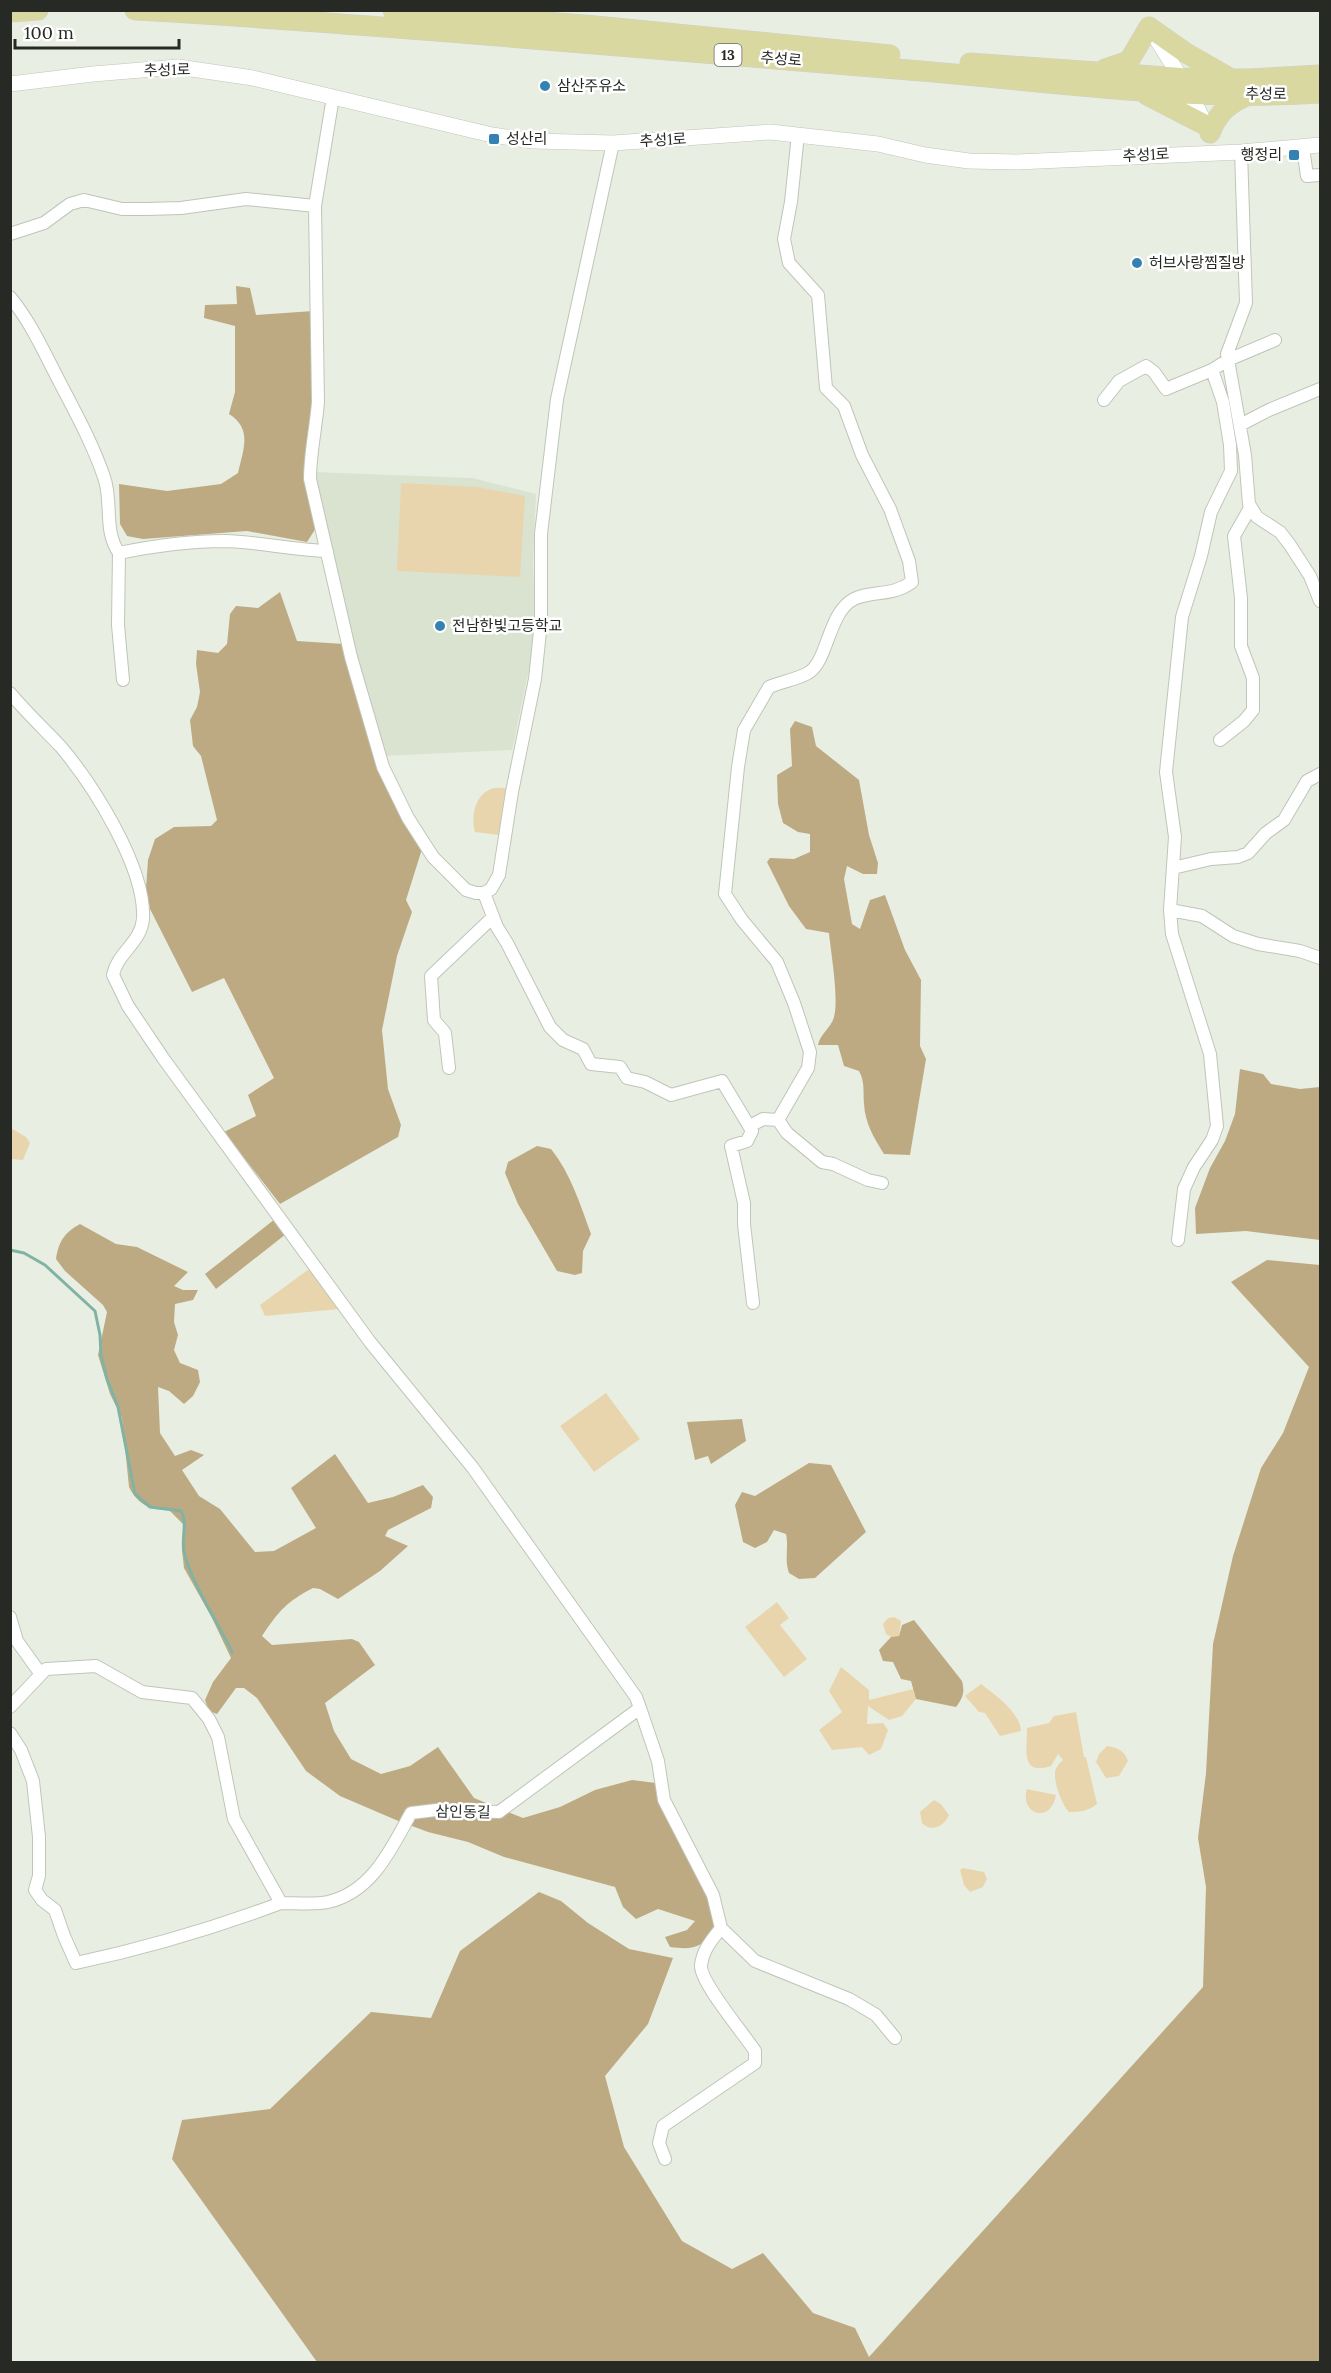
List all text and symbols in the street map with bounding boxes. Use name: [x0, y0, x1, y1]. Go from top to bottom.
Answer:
scale bar: [15, 12, 178, 50]
text: 100 m: [24, 21, 74, 44]
road number: 13: [714, 44, 742, 66]
street label: 추성로: [760, 47, 802, 70]
street label: 추성1로: [143, 60, 191, 79]
place label: 삼산주유소: [557, 76, 626, 95]
marker: 삼산주유소: [538, 79, 552, 93]
street label: 추성로: [1245, 84, 1287, 103]
place label: 성산리: [506, 129, 547, 148]
street label: 추성1로: [639, 129, 687, 150]
marker: 성산리: [487, 132, 501, 146]
street label: 추성1로: [1122, 144, 1170, 165]
place label: 행정리: [1241, 145, 1282, 164]
marker: 행정리: [1287, 148, 1301, 162]
place label: 허브사랑찜질방: [1149, 253, 1246, 272]
marker: 허브사랑찜질방: [1130, 256, 1144, 270]
place label: 전남한빛고등학교: [452, 616, 562, 635]
marker: 전남한빛고등학교: [433, 619, 447, 633]
street label: 삼인동길: [435, 1802, 491, 1821]

